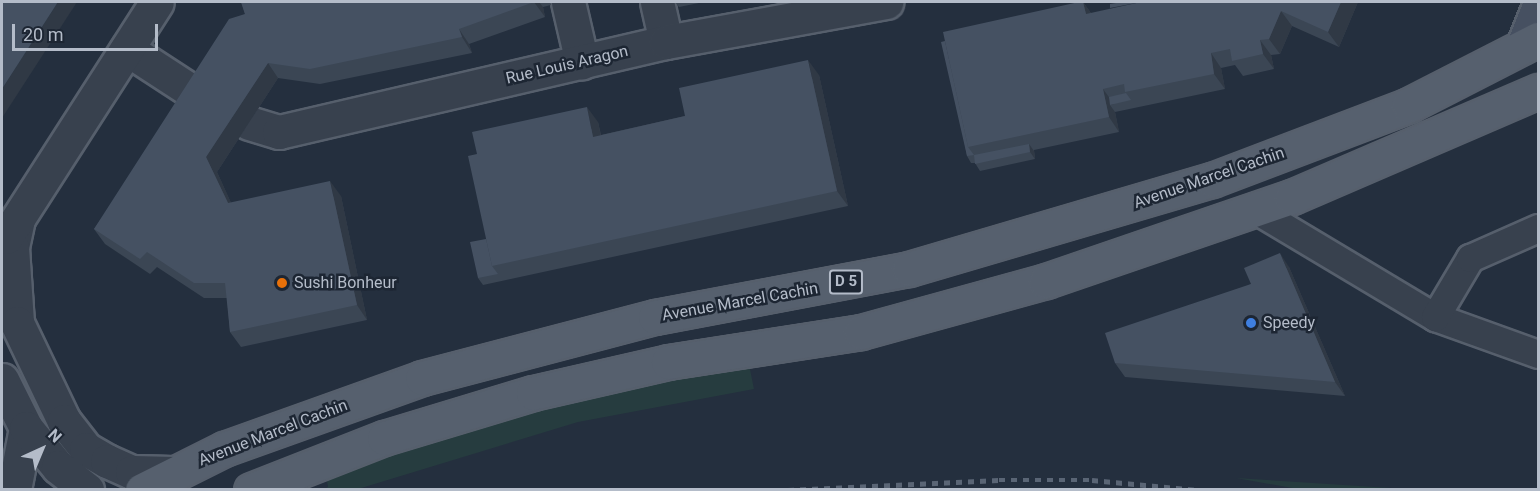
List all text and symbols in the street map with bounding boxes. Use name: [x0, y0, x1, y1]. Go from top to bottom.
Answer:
scale bar: [15, 12, 160, 50]
text: 20 m: [23, 24, 63, 45]
street label: Rue Louis Aragon: [504, 42, 630, 88]
street label: Avenue Marcel Cachin: [1131, 143, 1287, 213]
road number: D 5: [828, 270, 864, 294]
place label: Sushi Bonheur: [294, 273, 397, 293]
marker: Sushi Bonheur: [275, 276, 289, 290]
street label: Avenue Marcel Cachin: [661, 279, 819, 325]
place label: Speedy: [1263, 313, 1315, 333]
marker: Speedy: [1244, 316, 1258, 330]
street label: Avenue Marcel Cachin: [196, 396, 350, 470]
north arrow: [12, 419, 72, 479]
text: N: [44, 425, 66, 446]

